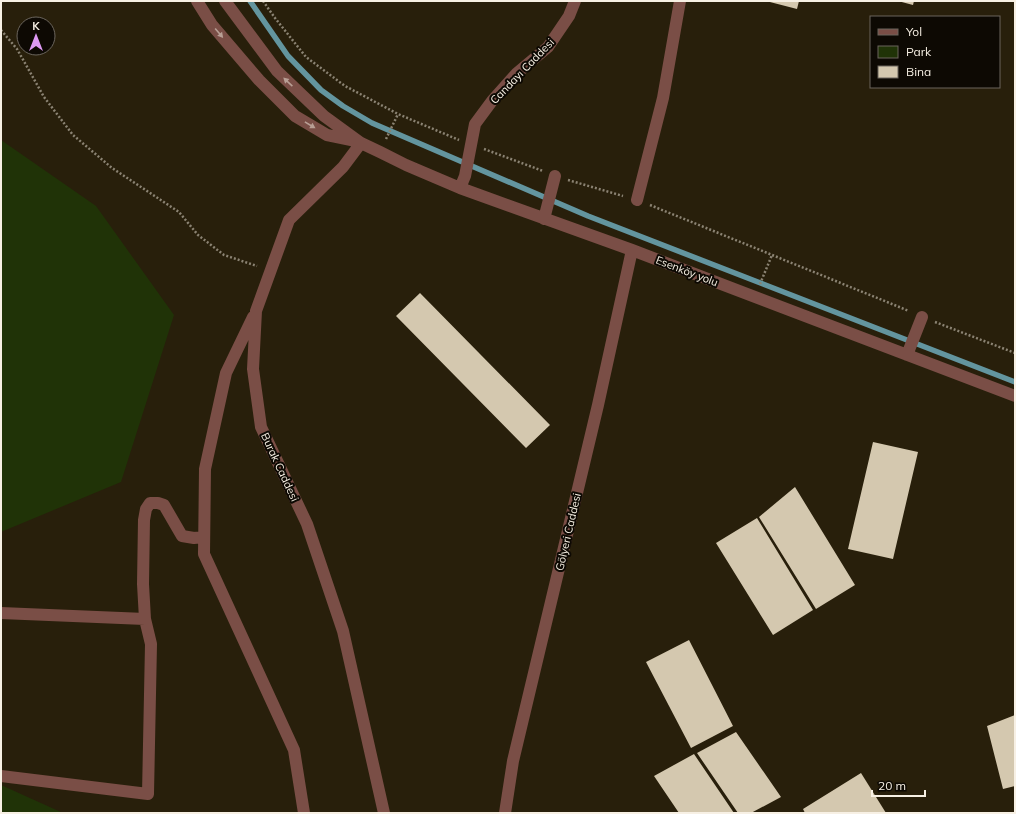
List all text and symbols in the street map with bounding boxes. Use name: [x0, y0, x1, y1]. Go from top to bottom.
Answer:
north arrow: [16, 16, 56, 56]
legend: [870, 16, 1000, 88]
text: K: [32, 19, 40, 33]
text: Yol: [905, 24, 922, 39]
one-way arrow: [215, 27, 224, 38]
street label: Candayı Caddesi: [487, 35, 557, 107]
text: Park: [906, 44, 932, 59]
text: Bina: [906, 64, 931, 79]
one-way arrow: [283, 77, 293, 87]
one-way arrow: [305, 121, 315, 129]
street label: Esenköy yolu: [654, 253, 720, 289]
street label: Burak Caddesi: [258, 430, 302, 504]
street label: Gölyeri Caddesi: [552, 492, 584, 572]
scale bar: [872, 772, 925, 798]
text: 20 m: [878, 778, 906, 793]

